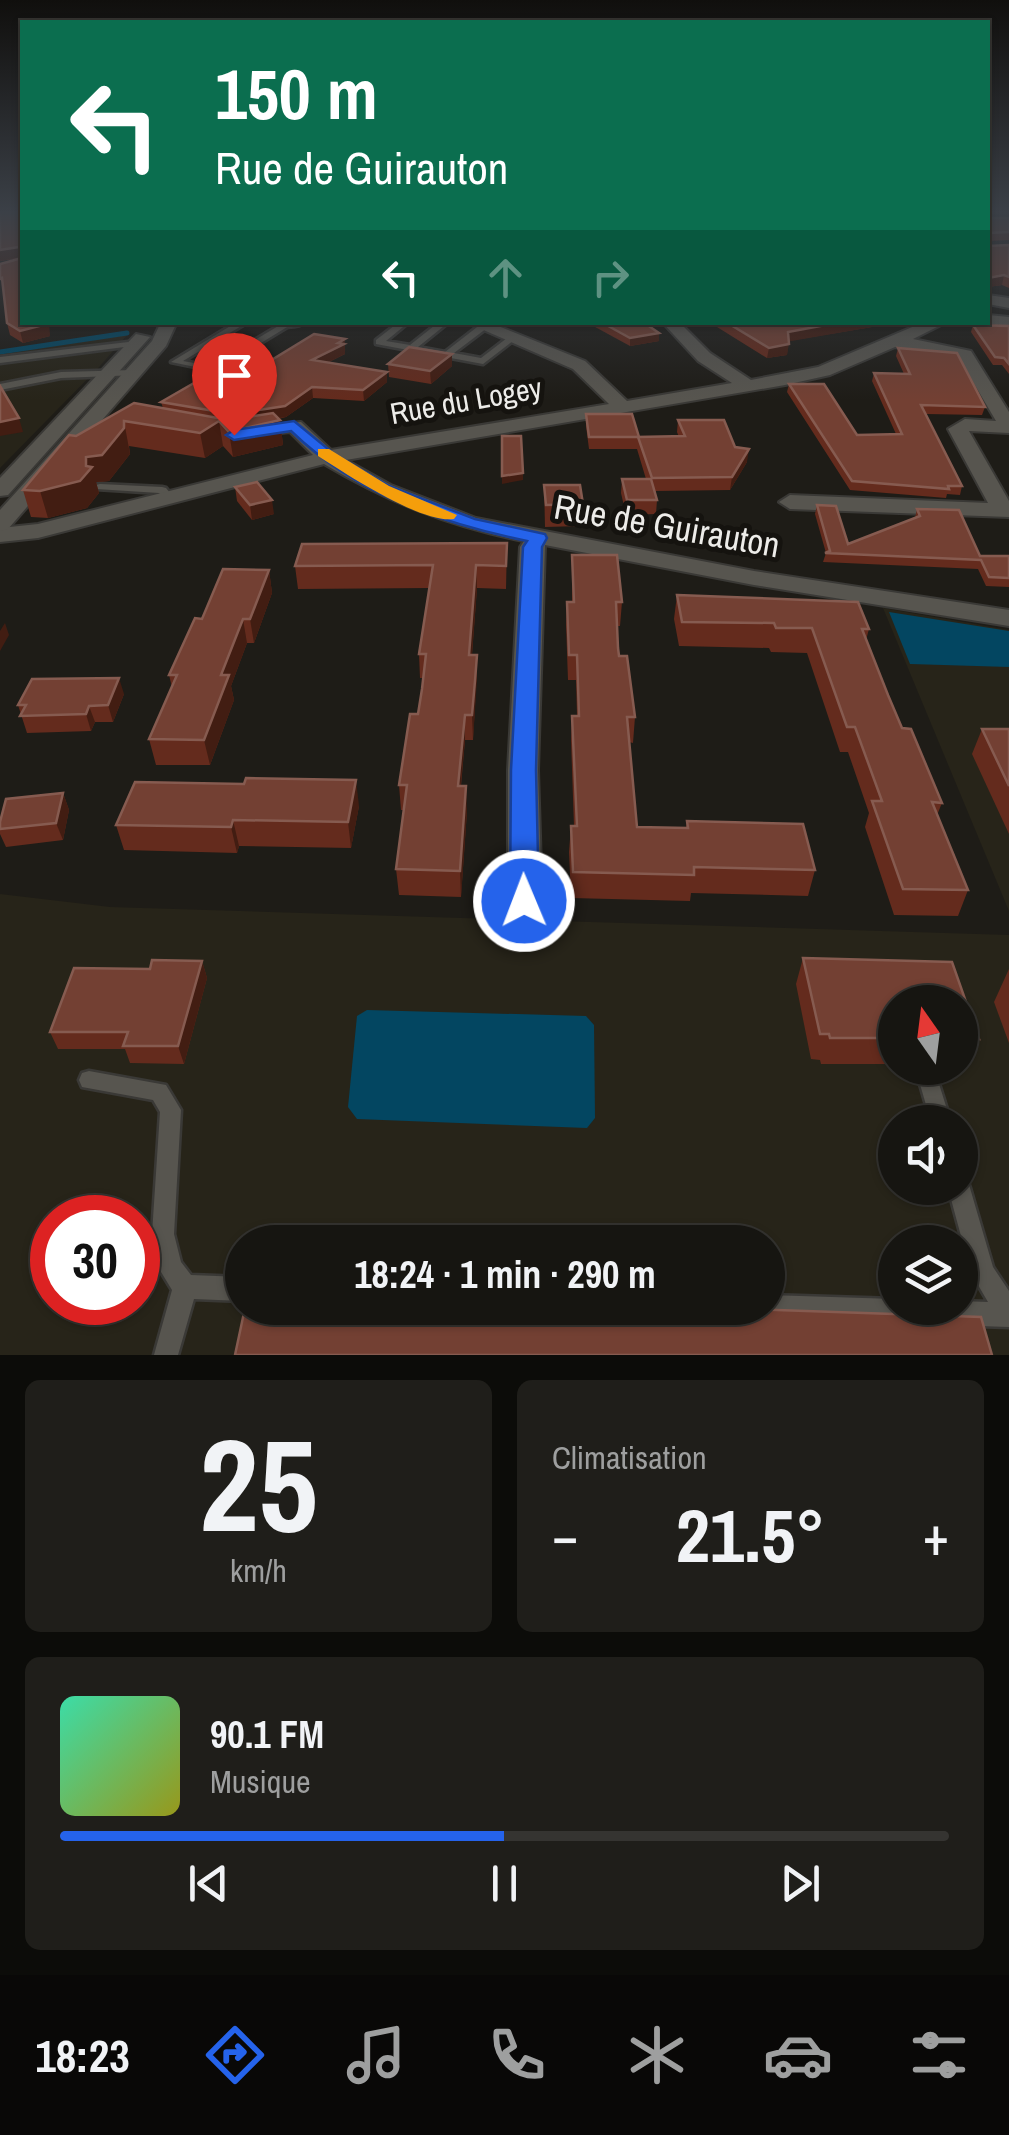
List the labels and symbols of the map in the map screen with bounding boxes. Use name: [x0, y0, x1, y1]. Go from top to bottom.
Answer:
pin: [192, 333, 277, 436]
street label: Rue du Logey: [387, 367, 545, 433]
street label: Rue de Guirauton: [551, 483, 784, 568]
position arrow: [472, 849, 576, 953]
north arrow: [878, 985, 978, 1085]
speed limit sign: 30: [30, 1195, 160, 1325]

